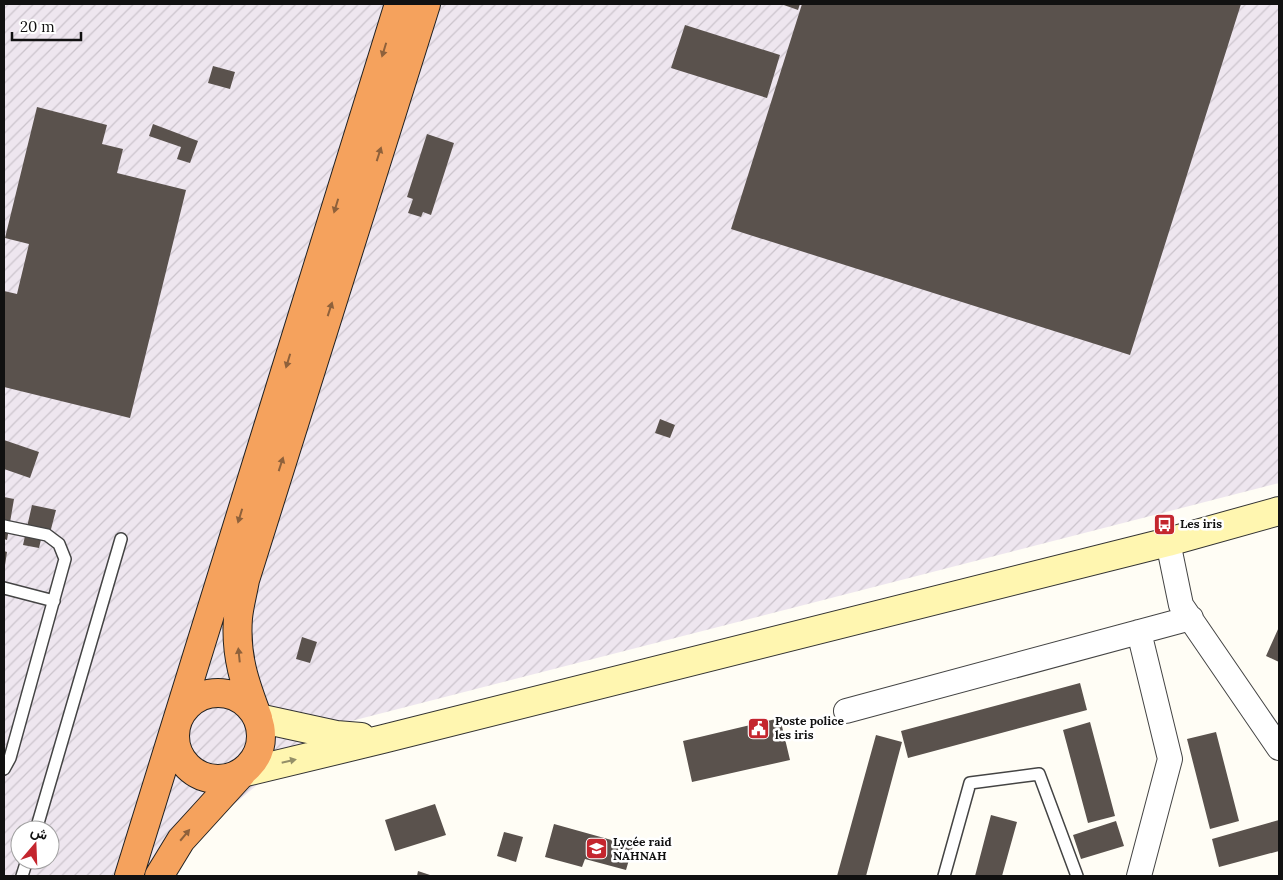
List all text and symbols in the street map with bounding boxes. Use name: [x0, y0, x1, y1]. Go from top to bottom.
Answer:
scale bar: [12, 10, 81, 42]
text: 20 m: [20, 17, 55, 36]
one-way arrow: [380, 43, 388, 58]
one-way arrow: [376, 146, 384, 161]
one-way arrow: [332, 198, 340, 213]
one-way arrow: [327, 301, 335, 316]
one-way arrow: [284, 353, 291, 368]
one-way arrow: [278, 456, 286, 471]
one-way arrow: [236, 509, 244, 524]
bus stop icon: Les iris: [1152, 512, 1176, 536]
place label: Les iris: [1180, 516, 1222, 531]
one-way arrow: [235, 647, 243, 663]
place label: Poste police les iris: [775, 713, 844, 742]
public building icon: Poste police les iris: [747, 716, 771, 740]
one-way arrow: [282, 757, 297, 765]
north arrow: [10, 820, 60, 870]
text: ش: [28, 821, 50, 844]
one-way arrow: [179, 830, 191, 842]
place label: Lycée raid NAHNAH: [613, 834, 672, 863]
school or university icon: Lycée raid NAHNAH: [585, 837, 609, 861]

